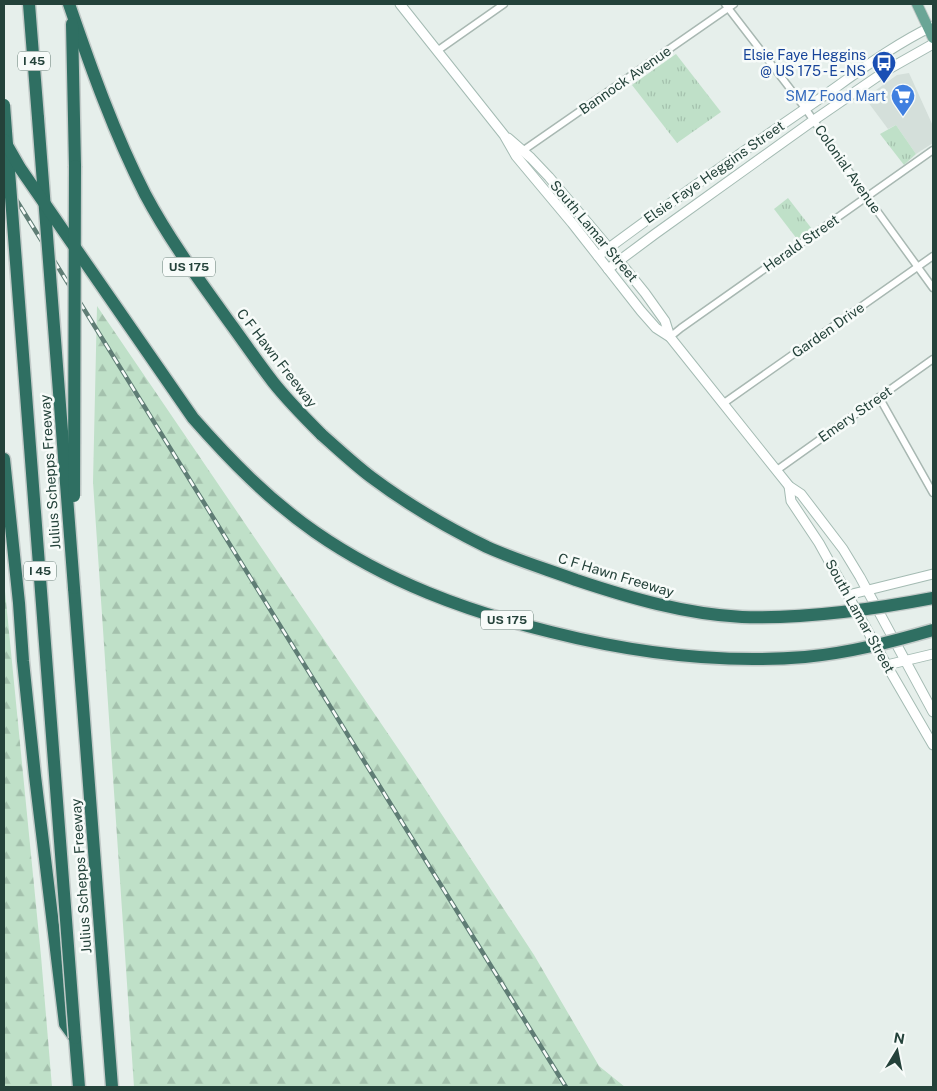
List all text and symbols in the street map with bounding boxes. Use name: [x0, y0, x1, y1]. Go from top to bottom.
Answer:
street label: Bannock Avenue: [576, 42, 674, 118]
place label: Elsie Faye Heggins @ US 175 - E - NS: [743, 47, 866, 79]
bus stop icon: Elsie Faye Heggins @ US 175 - E - NS: [871, 50, 897, 84]
road number: I 45: [18, 51, 50, 70]
supermarket icon: SMZ Food Mart: [890, 83, 916, 117]
place label: SMZ Food Mart: [785, 88, 886, 104]
street label: Elsie Faye Heggins Street: [641, 117, 787, 227]
street label: Colonial Avenue: [812, 122, 885, 216]
street label: South Lamar Street: [547, 177, 641, 285]
street label: Herald Street: [760, 211, 842, 275]
road number: US 175: [163, 258, 215, 276]
street label: Garden Drive: [789, 299, 867, 361]
street label: C F Hawn Freeway: [234, 306, 321, 411]
street label: Emery Street: [815, 383, 895, 445]
street label: Julius Schepps Freeway: [37, 394, 63, 550]
street label: C F Hawn Freeway: [556, 550, 676, 600]
street label: South Lamar Street: [822, 556, 898, 676]
road number: I 45: [24, 562, 56, 580]
road number: US 175: [481, 610, 533, 630]
street label: Julius Schepps Freeway: [68, 798, 94, 954]
north arrow: [872, 1026, 922, 1076]
text: N: [892, 1029, 906, 1047]

